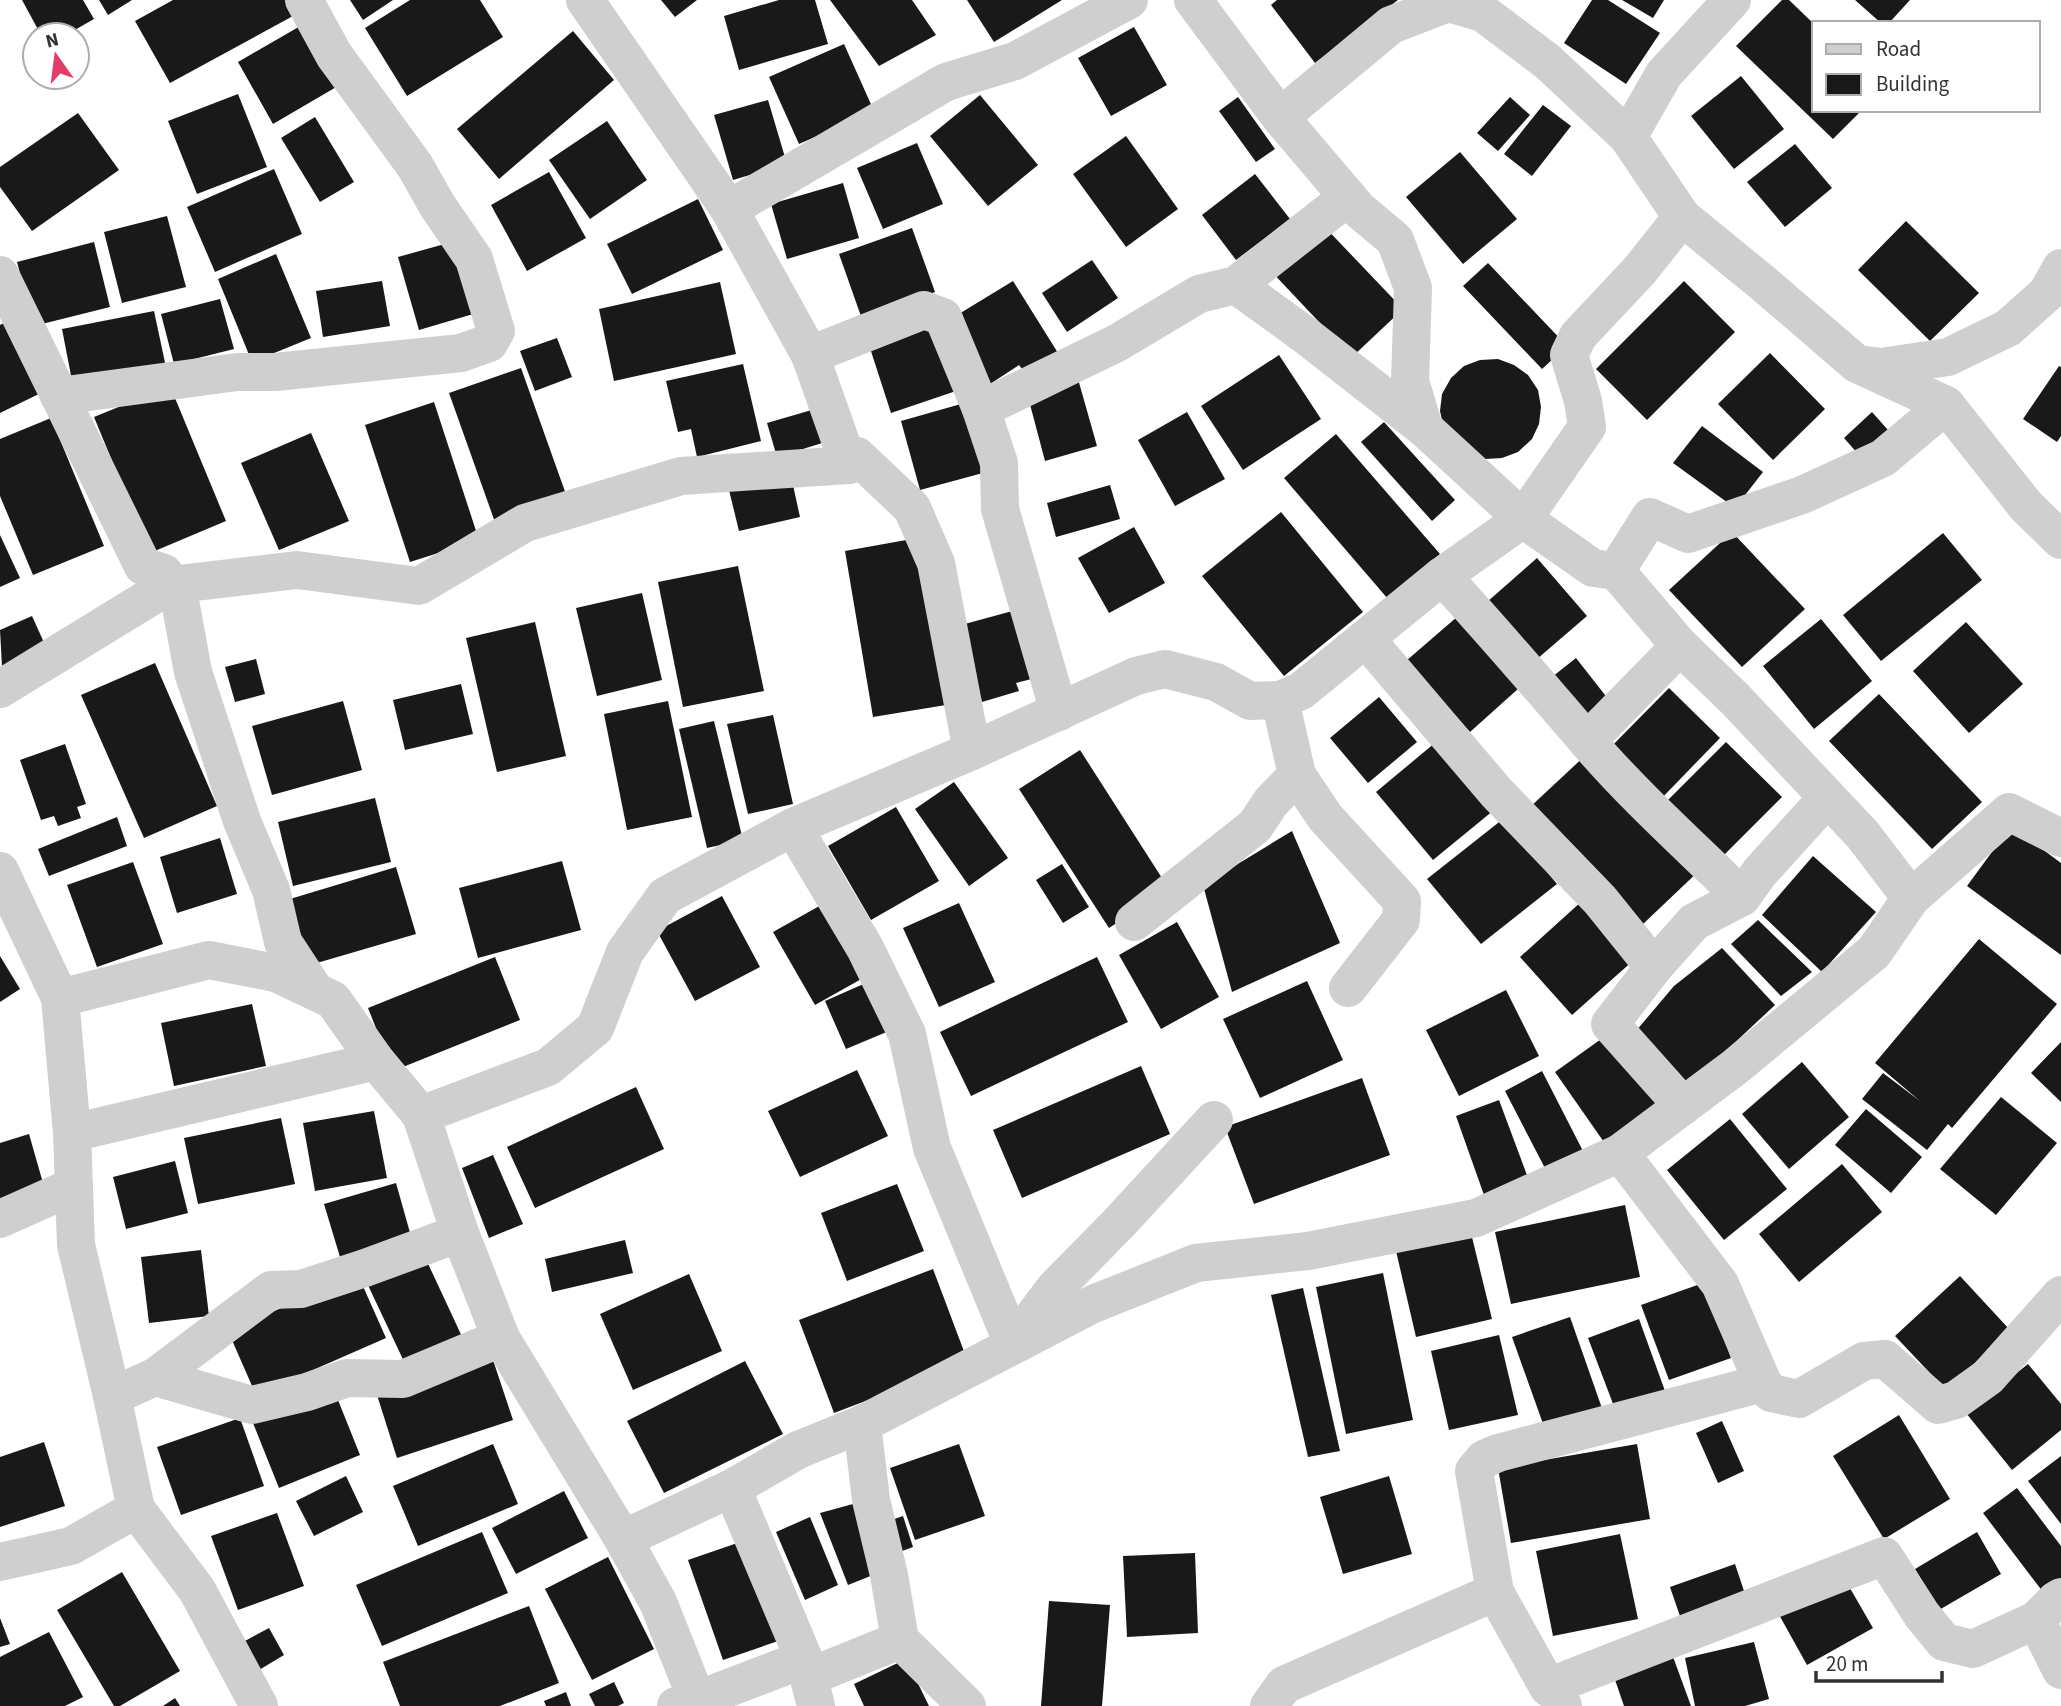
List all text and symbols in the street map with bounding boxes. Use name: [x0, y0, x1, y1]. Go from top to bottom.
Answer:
north arrow: [21, 21, 91, 91]
legend: [1812, 21, 2040, 112]
text: N: [43, 26, 62, 56]
text: Road: [1876, 34, 1921, 64]
text: Building: [1876, 69, 1950, 99]
scale bar: [1816, 1640, 1942, 1684]
text: 20 m: [1826, 1649, 1868, 1679]

